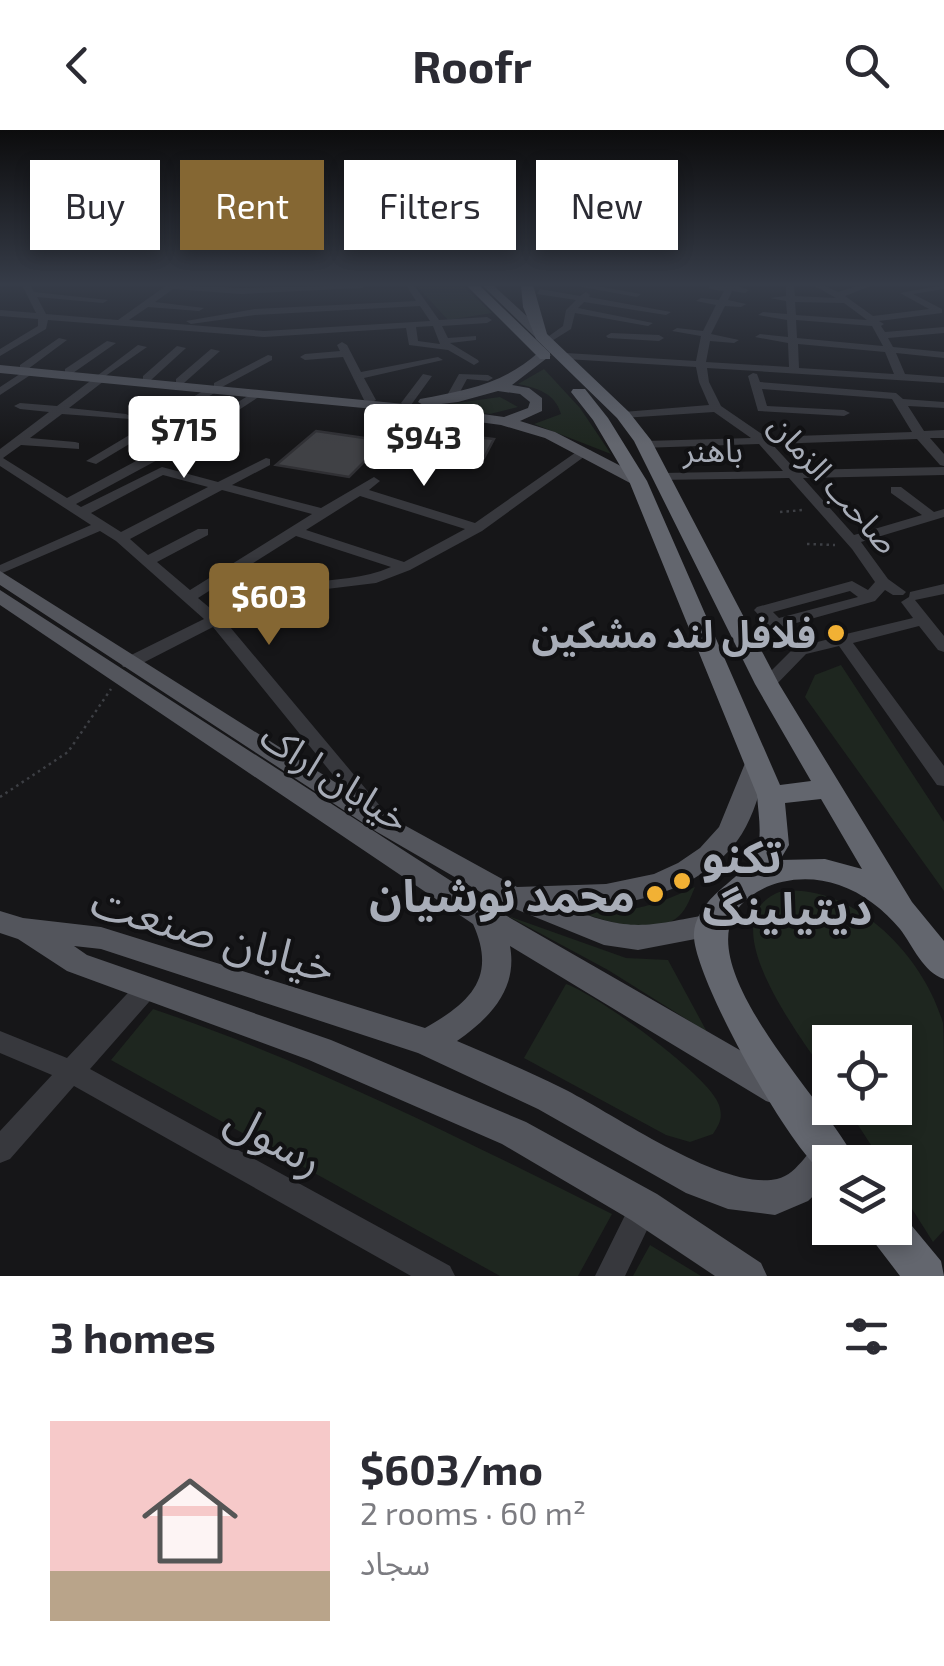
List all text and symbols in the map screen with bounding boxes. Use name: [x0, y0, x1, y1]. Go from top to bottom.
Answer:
icon: back: [50, 38, 105, 93]
text: Roofr: [412, 38, 532, 92]
icon: search: [839, 38, 894, 93]
chip: Buy: [30, 160, 160, 250]
chip: Rent: [180, 160, 324, 250]
chip: Filters: [344, 160, 516, 250]
chip: New: [536, 160, 678, 250]
pin: $715: [125, 396, 243, 481]
pin: $943: [365, 404, 483, 489]
street label: صاحب الزمان: [761, 405, 908, 562]
text: $715: [151, 409, 217, 447]
text: $943: [386, 417, 462, 455]
street label: باهنر: [682, 430, 743, 470]
pin: $603: [210, 563, 328, 648]
text: $603: [231, 576, 307, 614]
place label: فلافل لند مشکین: [531, 610, 816, 657]
marker: فلافل لند مشکین: [825, 622, 847, 644]
street label: خیابان اراک: [253, 711, 419, 842]
place label: تکنو دیتیلینگ: [702, 828, 872, 935]
place label: محمد نوشیان: [369, 867, 635, 922]
marker: تکنو دیتیلینگ: [671, 870, 693, 892]
street label: خیابان صنعت: [86, 871, 342, 994]
marker: محمد نوشیان: [644, 883, 666, 905]
map controls: [812, 1025, 912, 1245]
button: locate: [812, 1025, 912, 1125]
street label: رسول: [217, 1088, 334, 1187]
button: layers: [812, 1145, 912, 1245]
icon: filters: [839, 1309, 894, 1364]
text: 3 homes: [50, 1311, 216, 1361]
text: $603/mo: [360, 1443, 543, 1493]
icon: home: [130, 1461, 250, 1581]
text: 2 rooms · 60 m²: [360, 1493, 586, 1531]
text: سجاد: [360, 1543, 430, 1581]

